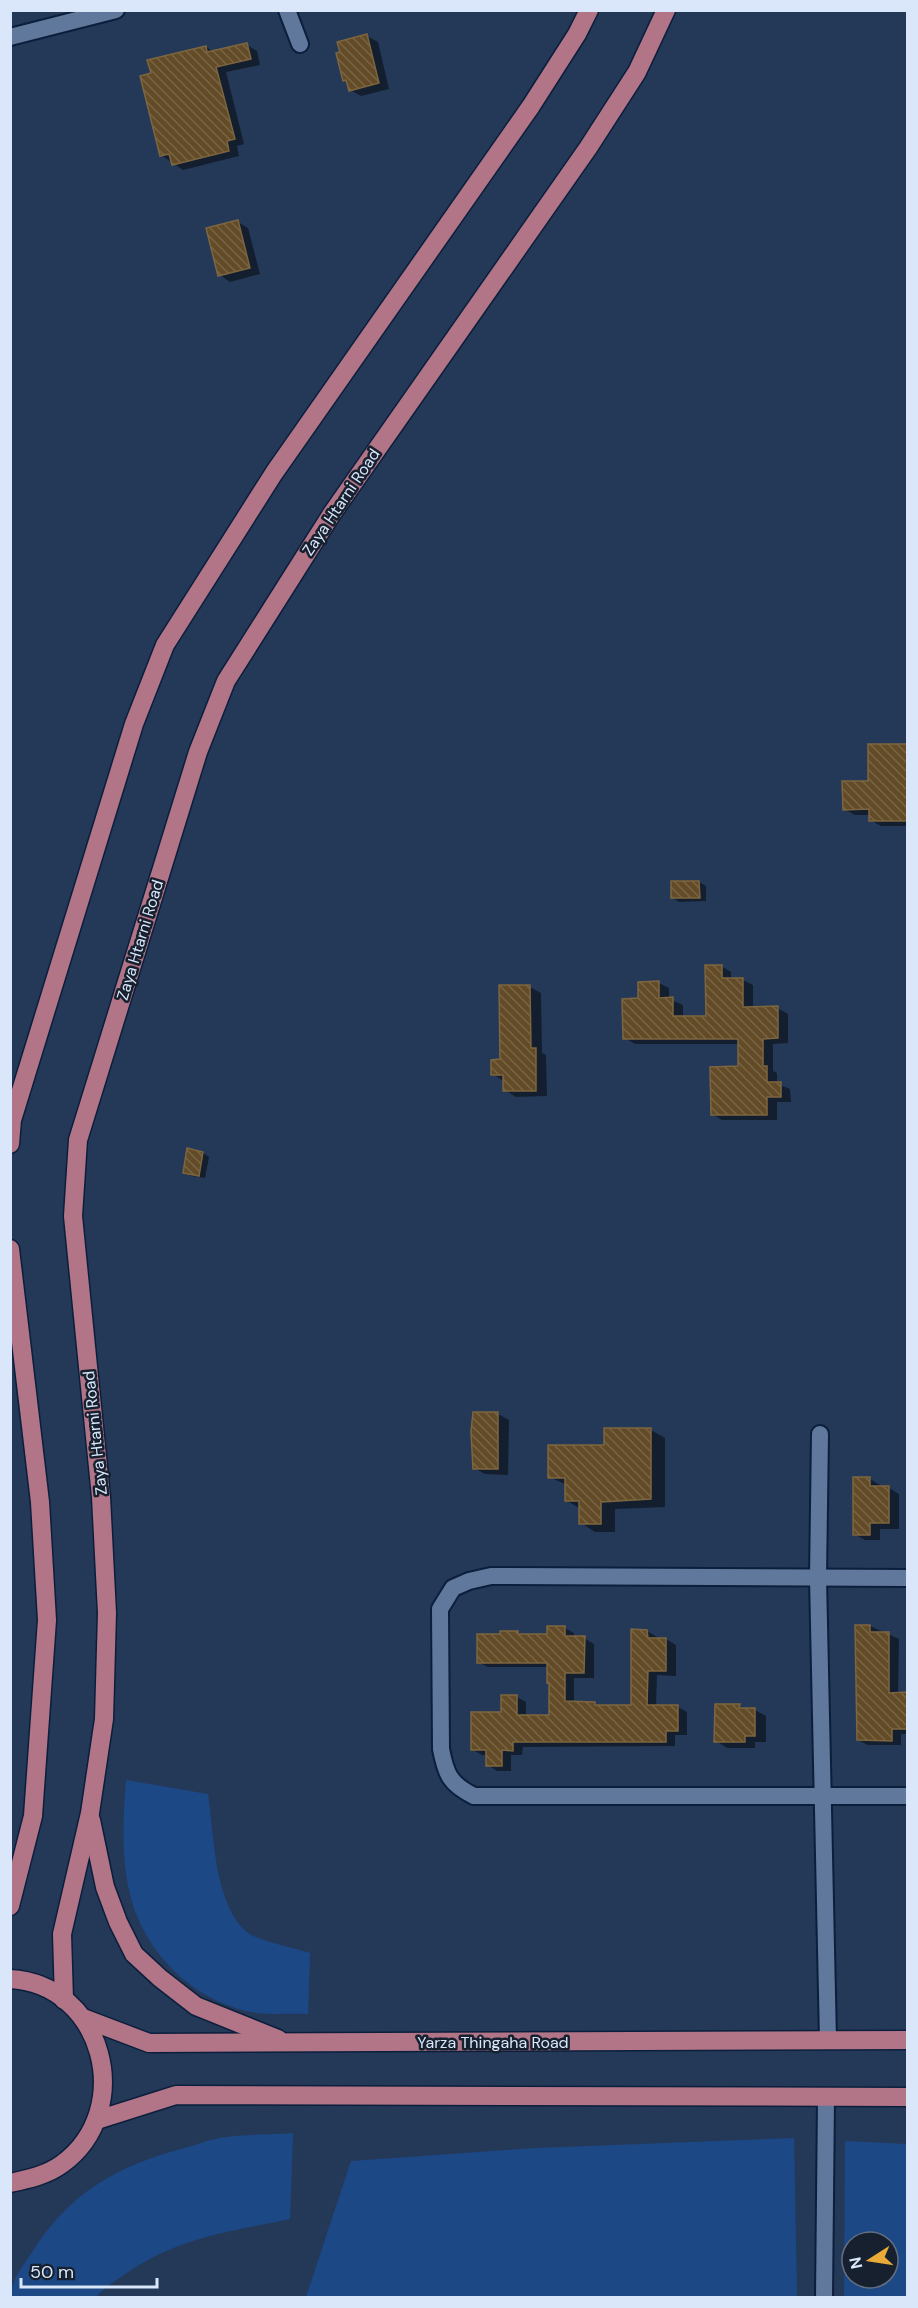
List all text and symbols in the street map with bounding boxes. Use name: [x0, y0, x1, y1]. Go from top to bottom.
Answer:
street label: Zaya Htarni Road: [297, 444, 385, 560]
street label: Zaya Htarni Road: [112, 877, 168, 1003]
street label: Zaya Htarni Road: [78, 1370, 112, 1496]
street label: Yarza Thingaha Road: [417, 2032, 569, 2053]
north arrow: [840, 2230, 900, 2290]
scale bar: [21, 2251, 158, 2289]
text: N: [844, 2255, 867, 2271]
text: 50 m: [30, 2260, 74, 2284]

